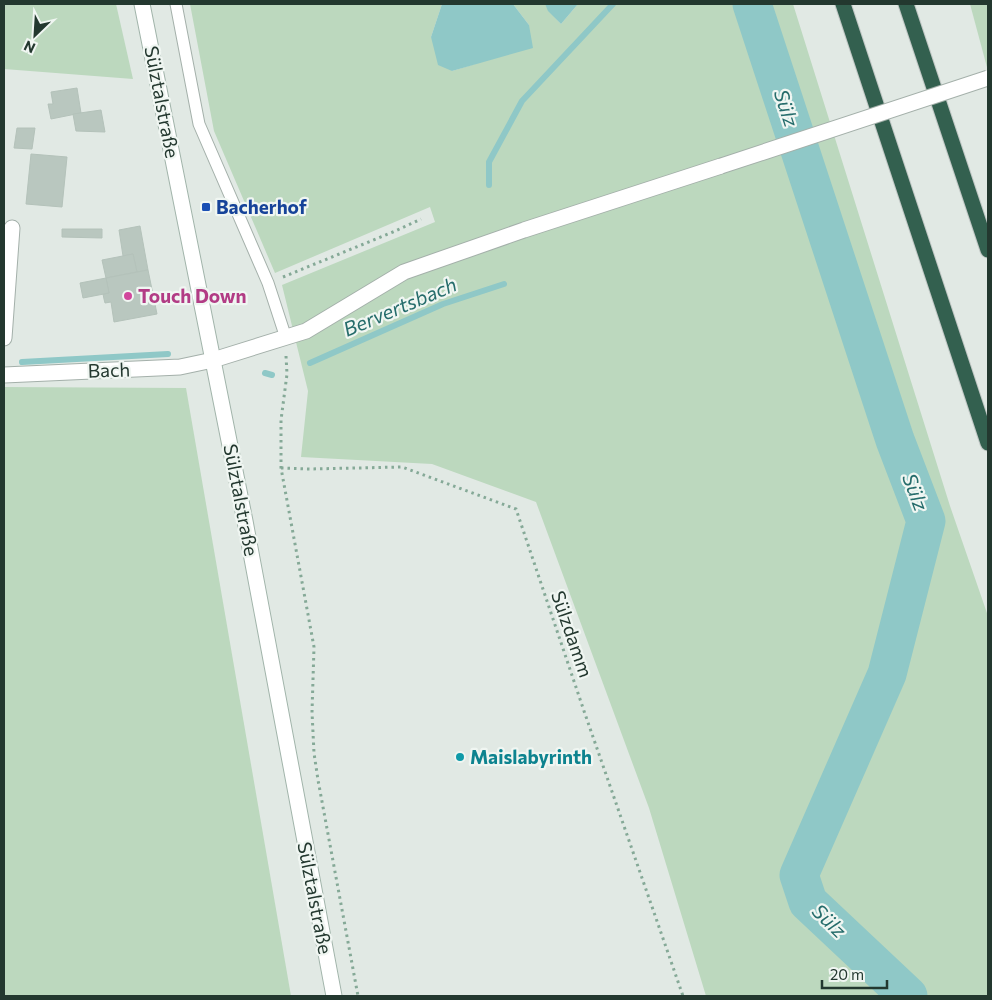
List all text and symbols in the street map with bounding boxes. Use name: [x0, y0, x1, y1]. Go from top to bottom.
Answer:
north arrow: [10, 10, 60, 60]
text: N: [21, 37, 38, 57]
street label: Sülztalstraße: [140, 44, 185, 160]
water label: Sülz: [770, 86, 804, 129]
place label: Bacherhof: [216, 195, 307, 218]
marker: Bacherhof: [200, 201, 212, 213]
water label: Bervertsbach: [339, 271, 460, 341]
place label: Touch Down: [138, 284, 247, 307]
marker: Touch Down: [122, 290, 134, 302]
street label: Bach: [87, 357, 131, 382]
street label: Sülztalstraße: [219, 442, 264, 558]
water label: Sülz: [898, 470, 934, 514]
street label: Sülzdamm: [547, 588, 598, 680]
place label: Maislabyrinth: [470, 745, 592, 768]
marker: Maislabyrinth: [454, 751, 466, 763]
street label: Sülztalstraße: [293, 840, 338, 956]
water label: Sülz: [808, 898, 852, 942]
scale bar: [822, 958, 887, 990]
text: 20 m: [830, 965, 864, 983]

